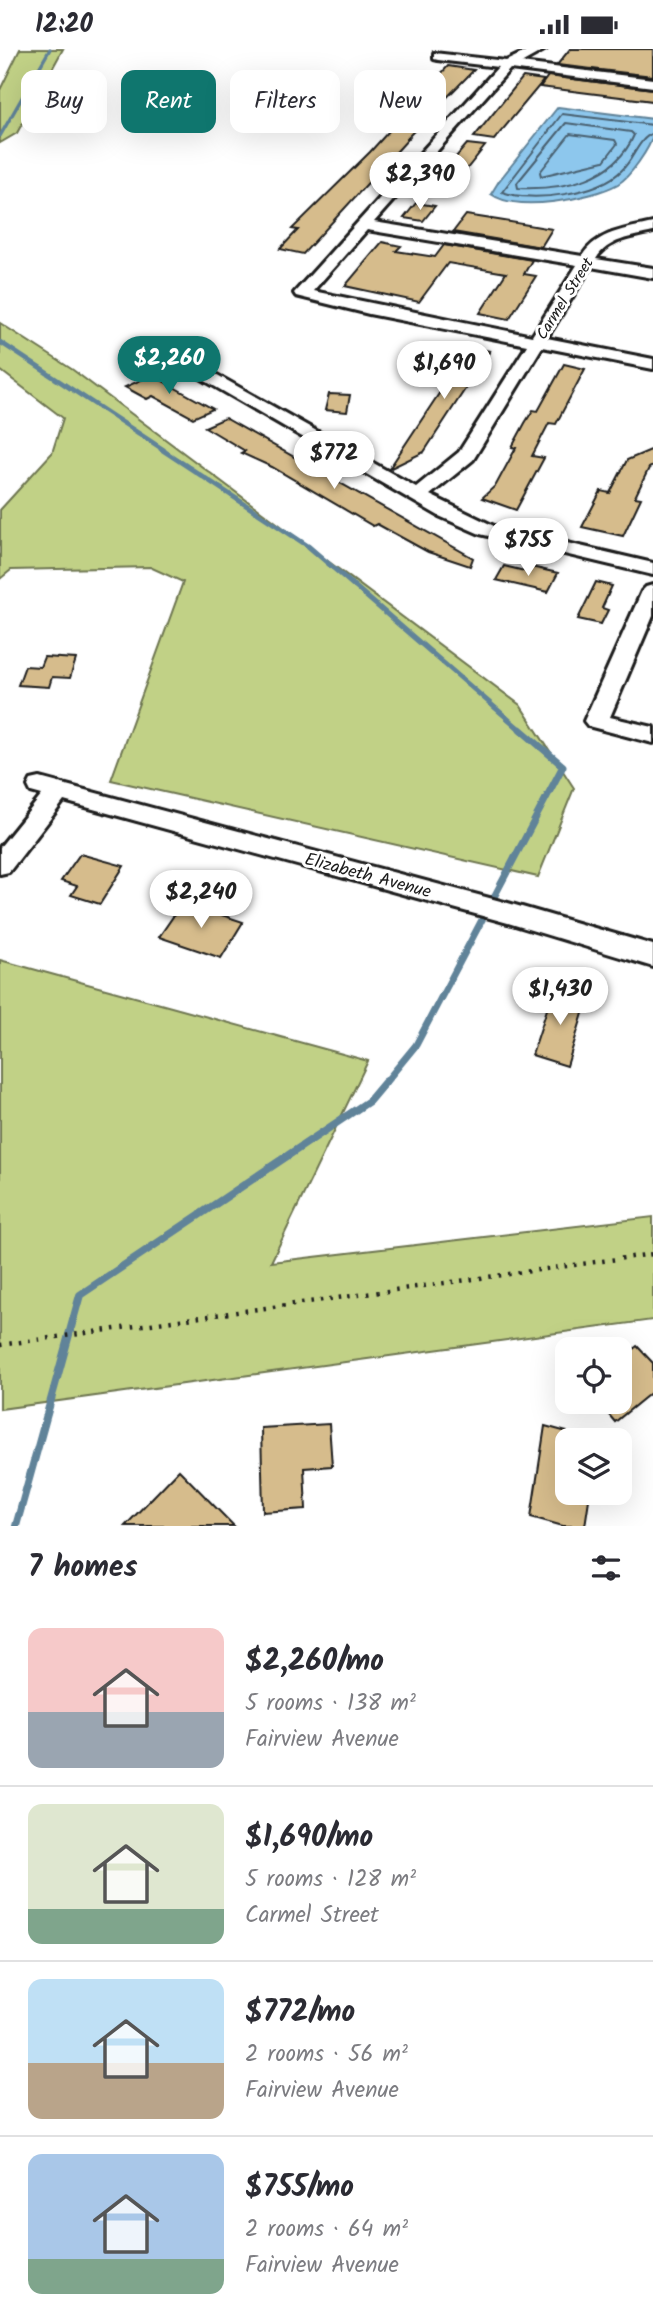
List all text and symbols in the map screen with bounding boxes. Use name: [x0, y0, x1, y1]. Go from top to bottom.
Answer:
text: 12:20: [35, 4, 93, 46]
chip: Buy: [21, 70, 107, 133]
chip: Rent: [121, 70, 216, 133]
chip: Filters: [230, 70, 340, 133]
chip: New: [354, 70, 446, 133]
pin: $2,390: [363, 153, 477, 212]
text: $2,390: [385, 157, 455, 193]
street label: Carmel Street: [530, 252, 601, 345]
pin: $2,260: [112, 337, 226, 396]
text: $2,260: [134, 341, 204, 377]
pin: $1,690: [387, 341, 501, 401]
text: $1,690: [413, 346, 475, 382]
pin: $772: [293, 431, 375, 491]
text: $772: [310, 436, 358, 472]
pin: $755: [487, 519, 569, 578]
text: $755: [504, 523, 552, 559]
street label: Elizabeth Avenue: [301, 846, 434, 907]
pin: $2,240: [144, 871, 258, 930]
text: $2,240: [166, 875, 236, 911]
pin: $1,430: [503, 967, 617, 1027]
text: $1,430: [528, 972, 592, 1008]
map controls: [555, 1337, 632, 1505]
button: locate: [555, 1337, 632, 1414]
button: layers: [555, 1428, 632, 1505]
text: 7 homes: [28, 1544, 138, 1592]
icon: filters: [587, 1549, 625, 1587]
text: $2,260/mo: [245, 1638, 384, 1686]
icon: home: [84, 1656, 168, 1740]
text: 5 rooms · 138 m²: [245, 1686, 416, 1722]
text: Fairview Avenue: [245, 1722, 399, 1758]
text: $1,690/mo: [245, 1814, 373, 1862]
icon: home: [84, 1832, 168, 1916]
text: 5 rooms · 128 m²: [245, 1862, 416, 1898]
text: Carmel Street: [245, 1898, 379, 1934]
text: $772/mo: [245, 1989, 355, 2037]
icon: home: [84, 2007, 168, 2091]
text: 2 rooms · 56 m²: [245, 2037, 408, 2073]
text: Fairview Avenue: [245, 2073, 399, 2109]
text: $755/mo: [245, 2164, 354, 2212]
icon: home: [84, 2182, 168, 2266]
text: 2 rooms · 64 m²: [245, 2212, 408, 2248]
text: Fairview Avenue: [245, 2248, 399, 2284]

